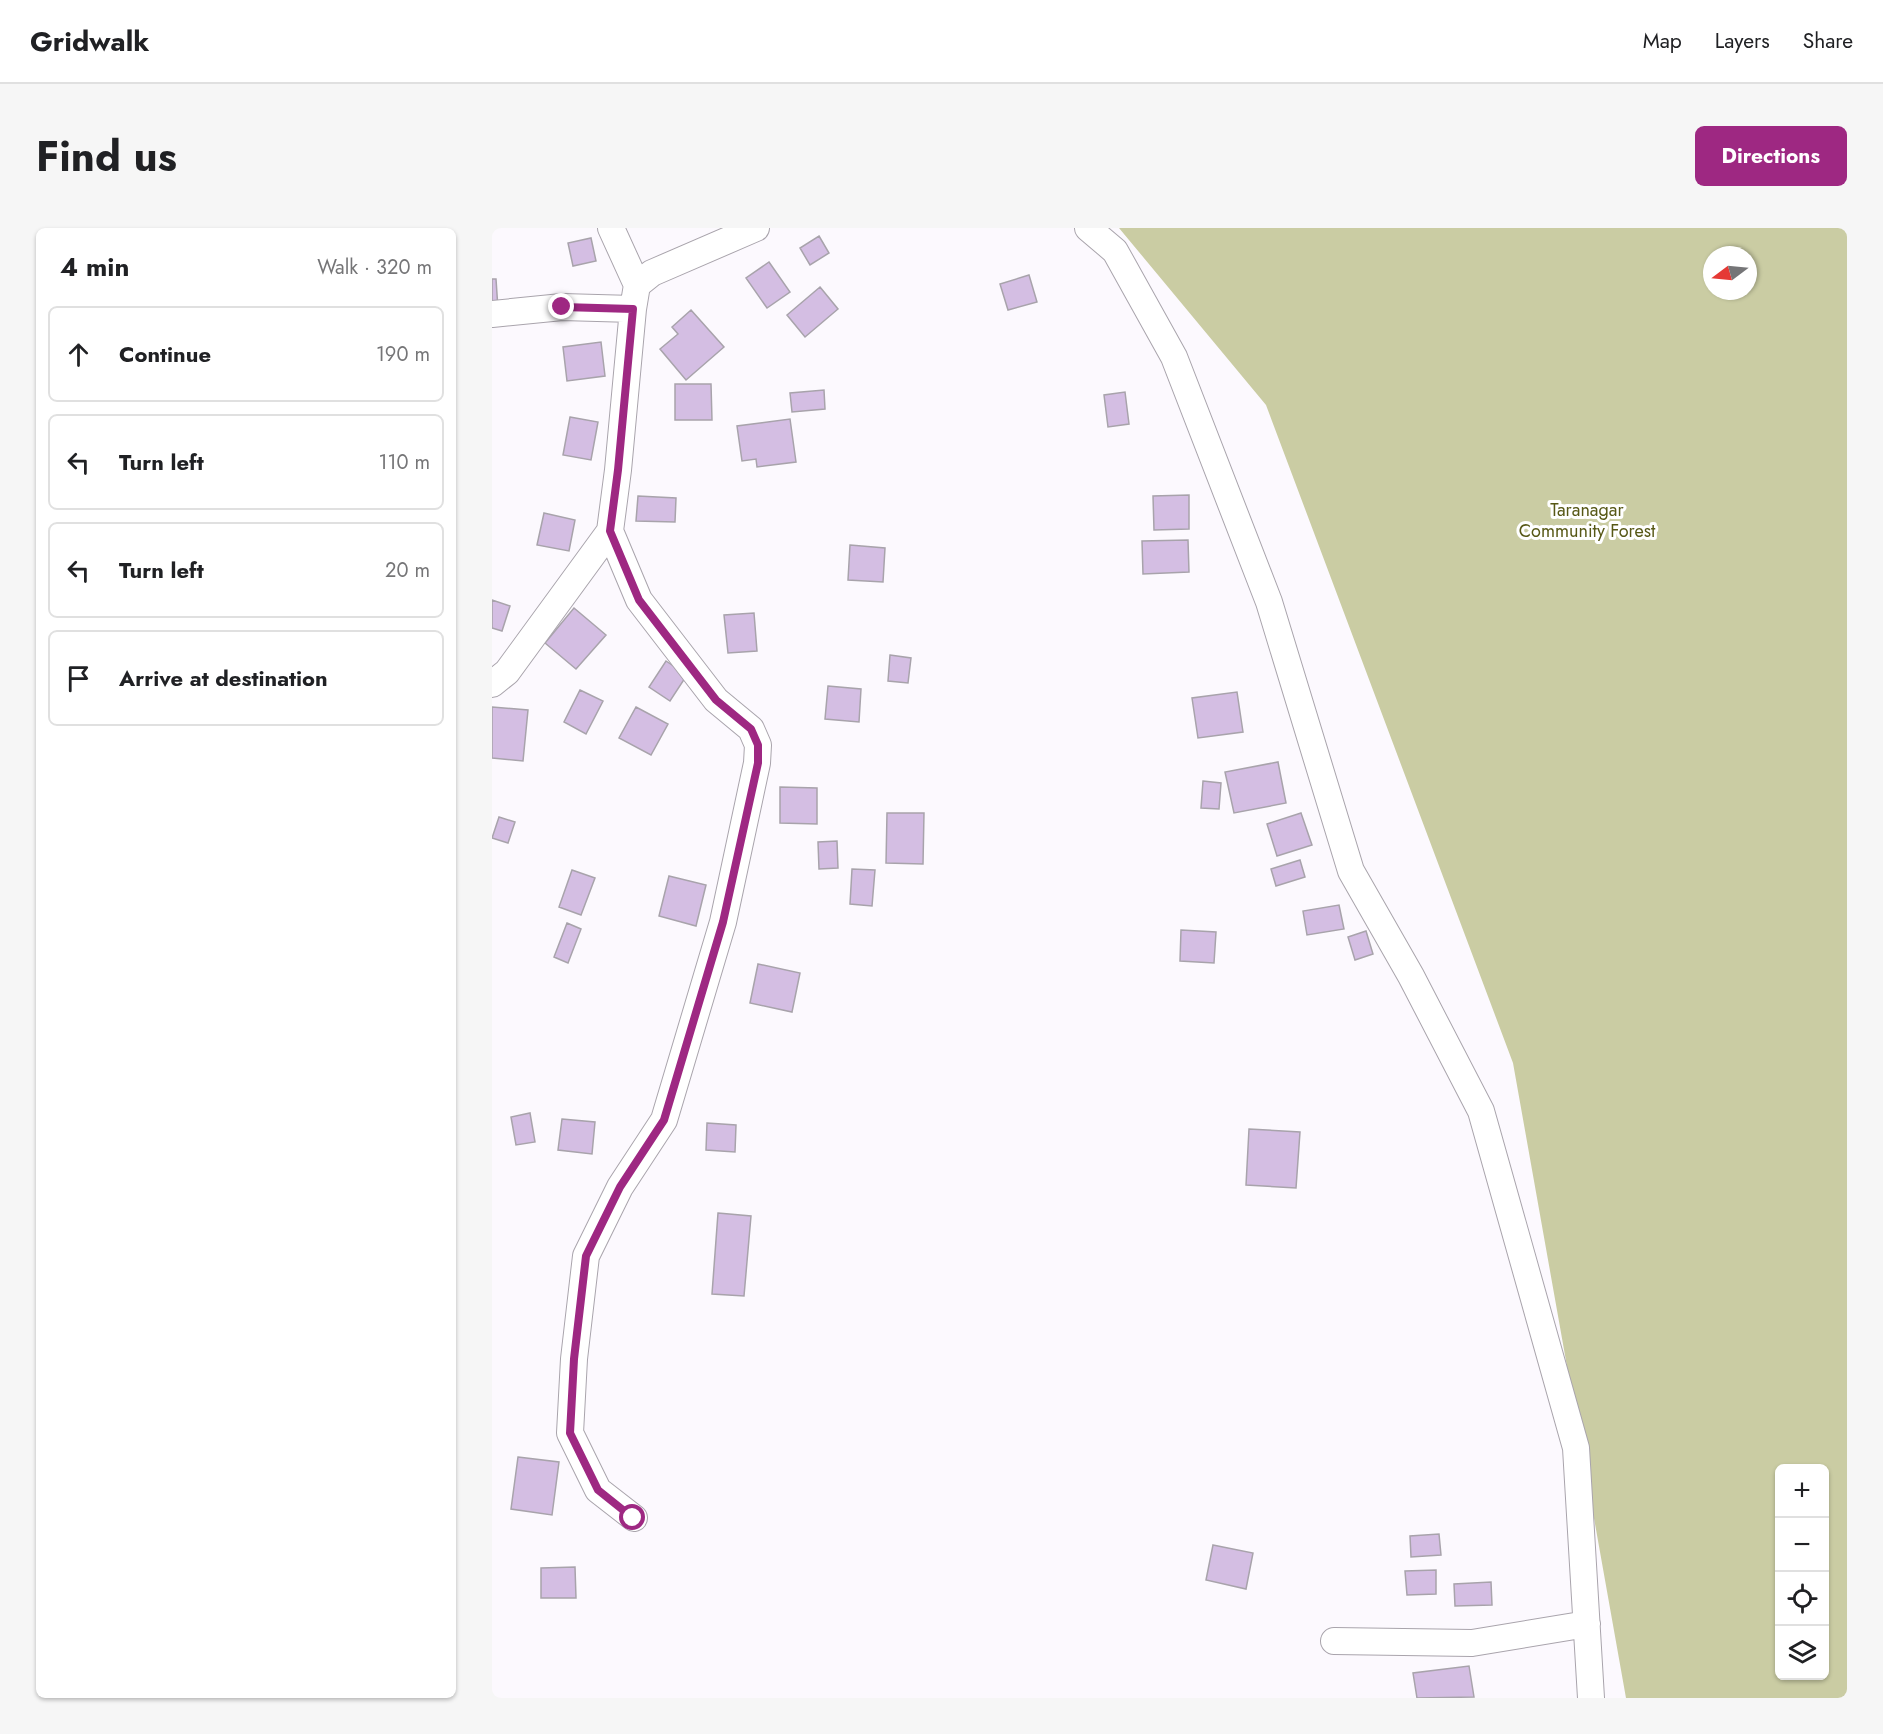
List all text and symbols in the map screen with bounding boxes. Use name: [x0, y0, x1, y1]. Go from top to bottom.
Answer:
text: Gridwalk: [30, 21, 149, 62]
text: Map: [1643, 26, 1682, 56]
text: Layers: [1715, 26, 1770, 56]
text: Share: [1803, 26, 1853, 56]
text: Find us: [36, 126, 177, 187]
button: Directions: [1695, 126, 1847, 186]
north arrow: [1703, 246, 1757, 300]
text: 4 min: [60, 248, 129, 286]
text: Walk · 320 m: [317, 253, 432, 282]
route end: [548, 293, 574, 319]
icon: ahead: [62, 338, 95, 371]
text: Continue: [119, 338, 211, 370]
text: 190 m: [376, 340, 430, 369]
icon: left: [62, 446, 95, 479]
text: Turn left: [119, 446, 204, 478]
text: 110 m: [378, 448, 430, 477]
park label: Taranagar Community Forest: [1519, 497, 1656, 544]
icon: left: [62, 554, 95, 587]
text: Turn left: [119, 554, 204, 586]
text: 20 m: [385, 556, 430, 585]
icon: arrive: [62, 662, 95, 695]
text: Arrive at destination: [119, 662, 328, 694]
map controls: [1775, 1464, 1829, 1680]
button: +: [1775, 1464, 1829, 1518]
route start: [619, 1504, 645, 1530]
button: −: [1775, 1518, 1829, 1572]
button: locate: [1775, 1572, 1829, 1626]
button: layers: [1775, 1626, 1829, 1680]

